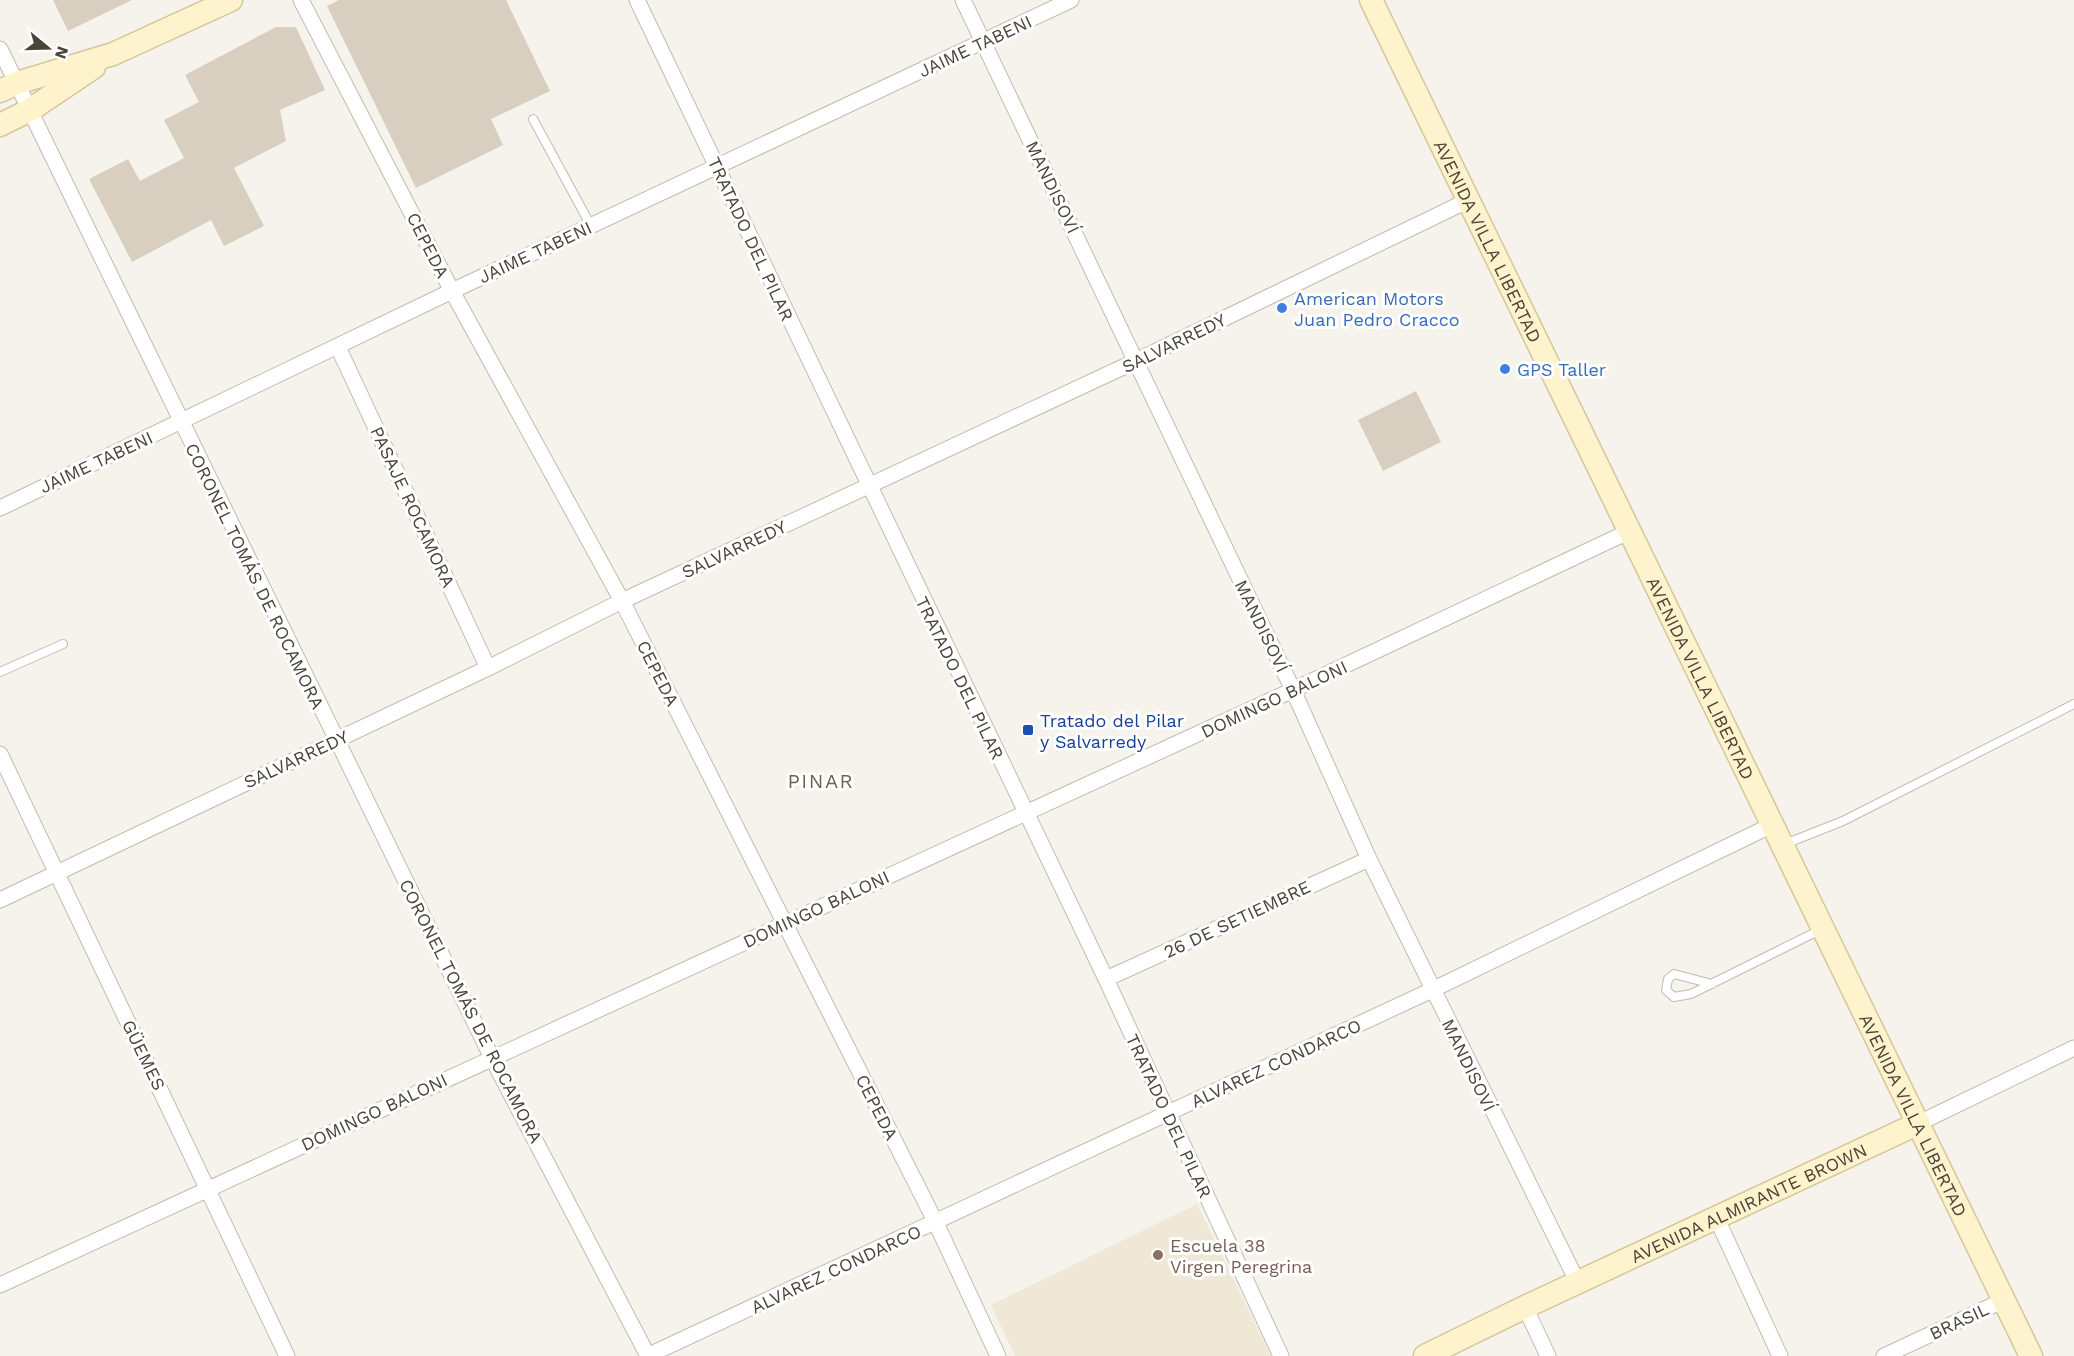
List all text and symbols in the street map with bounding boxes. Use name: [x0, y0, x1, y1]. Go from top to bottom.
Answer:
street label: JAIME TABENI: [915, 11, 1035, 81]
north arrow: [18, 18, 78, 78]
text: N: [51, 44, 73, 61]
street label: AVENIDA VILLA LIBERTAD: [1430, 136, 1546, 346]
street label: MANDISOVÍ: [1022, 137, 1084, 237]
street label: TRATADO DEL PILAR: [704, 154, 798, 324]
street label: CEPEDA: [403, 209, 453, 281]
street label: JAIME TABENI: [475, 217, 595, 287]
place label: American Motors Juan Pedro Cracco: [1294, 288, 1460, 330]
marker: American Motors Juan Pedro Cracco: [1275, 301, 1289, 315]
street label: SALVARREDY: [1119, 308, 1230, 377]
place label: GPS Taller: [1517, 359, 1606, 380]
marker: GPS Taller: [1498, 362, 1512, 376]
street label: PASAJE ROCAMORA: [366, 423, 460, 591]
street label: JAIME TABENI: [36, 427, 156, 497]
street label: CORONEL TOMÁS DE ROCAMORA: [181, 440, 329, 713]
street label: SALVARREDY: [678, 515, 790, 582]
street label: AVENIDA VILLA LIBERTAD: [1643, 573, 1759, 783]
street label: MANDISOVÍ: [1231, 576, 1293, 676]
street label: TRATADO DEL PILAR: [911, 593, 1009, 763]
street label: CEPEDA: [633, 637, 683, 709]
street label: DOMINGO BALONI: [1198, 656, 1350, 742]
place label: Tratado del Pilar y Salvarredy: [1040, 710, 1184, 752]
marker: Tratado del Pilar y Salvarredy: [1021, 723, 1035, 737]
street label: SALVARREDY: [240, 725, 352, 792]
district label: PINAR: [788, 769, 854, 793]
street label: DOMINGO BALONI: [740, 866, 892, 952]
street label: CORONEL TOMÁS DE ROCAMORA: [395, 876, 547, 1147]
street label: 26 DE SETIEMBRE: [1160, 876, 1314, 962]
street label: AVENIDA VILLA LIBERTAD: [1855, 1010, 1972, 1220]
street label: ALVAREZ CONDARCO: [1188, 1014, 1364, 1112]
street label: MANDISOVÍ: [1438, 1015, 1500, 1115]
street label: GÜEMES: [118, 1016, 170, 1094]
street label: TRATADO DEL PILAR: [1122, 1031, 1216, 1201]
street label: DOMINGO BALONI: [298, 1069, 450, 1155]
street label: CEPEDA: [852, 1071, 902, 1143]
street label: AVENIDA ALMIRANTE BROWN: [1627, 1139, 1870, 1267]
street label: ALVAREZ CONDARCO: [748, 1220, 924, 1318]
place label: Escuela 38 Virgen Peregrina: [1170, 1235, 1312, 1277]
marker: Escuela 38 Virgen Peregrina: [1151, 1248, 1165, 1262]
street label: BRASIL: [1926, 1298, 1992, 1344]

